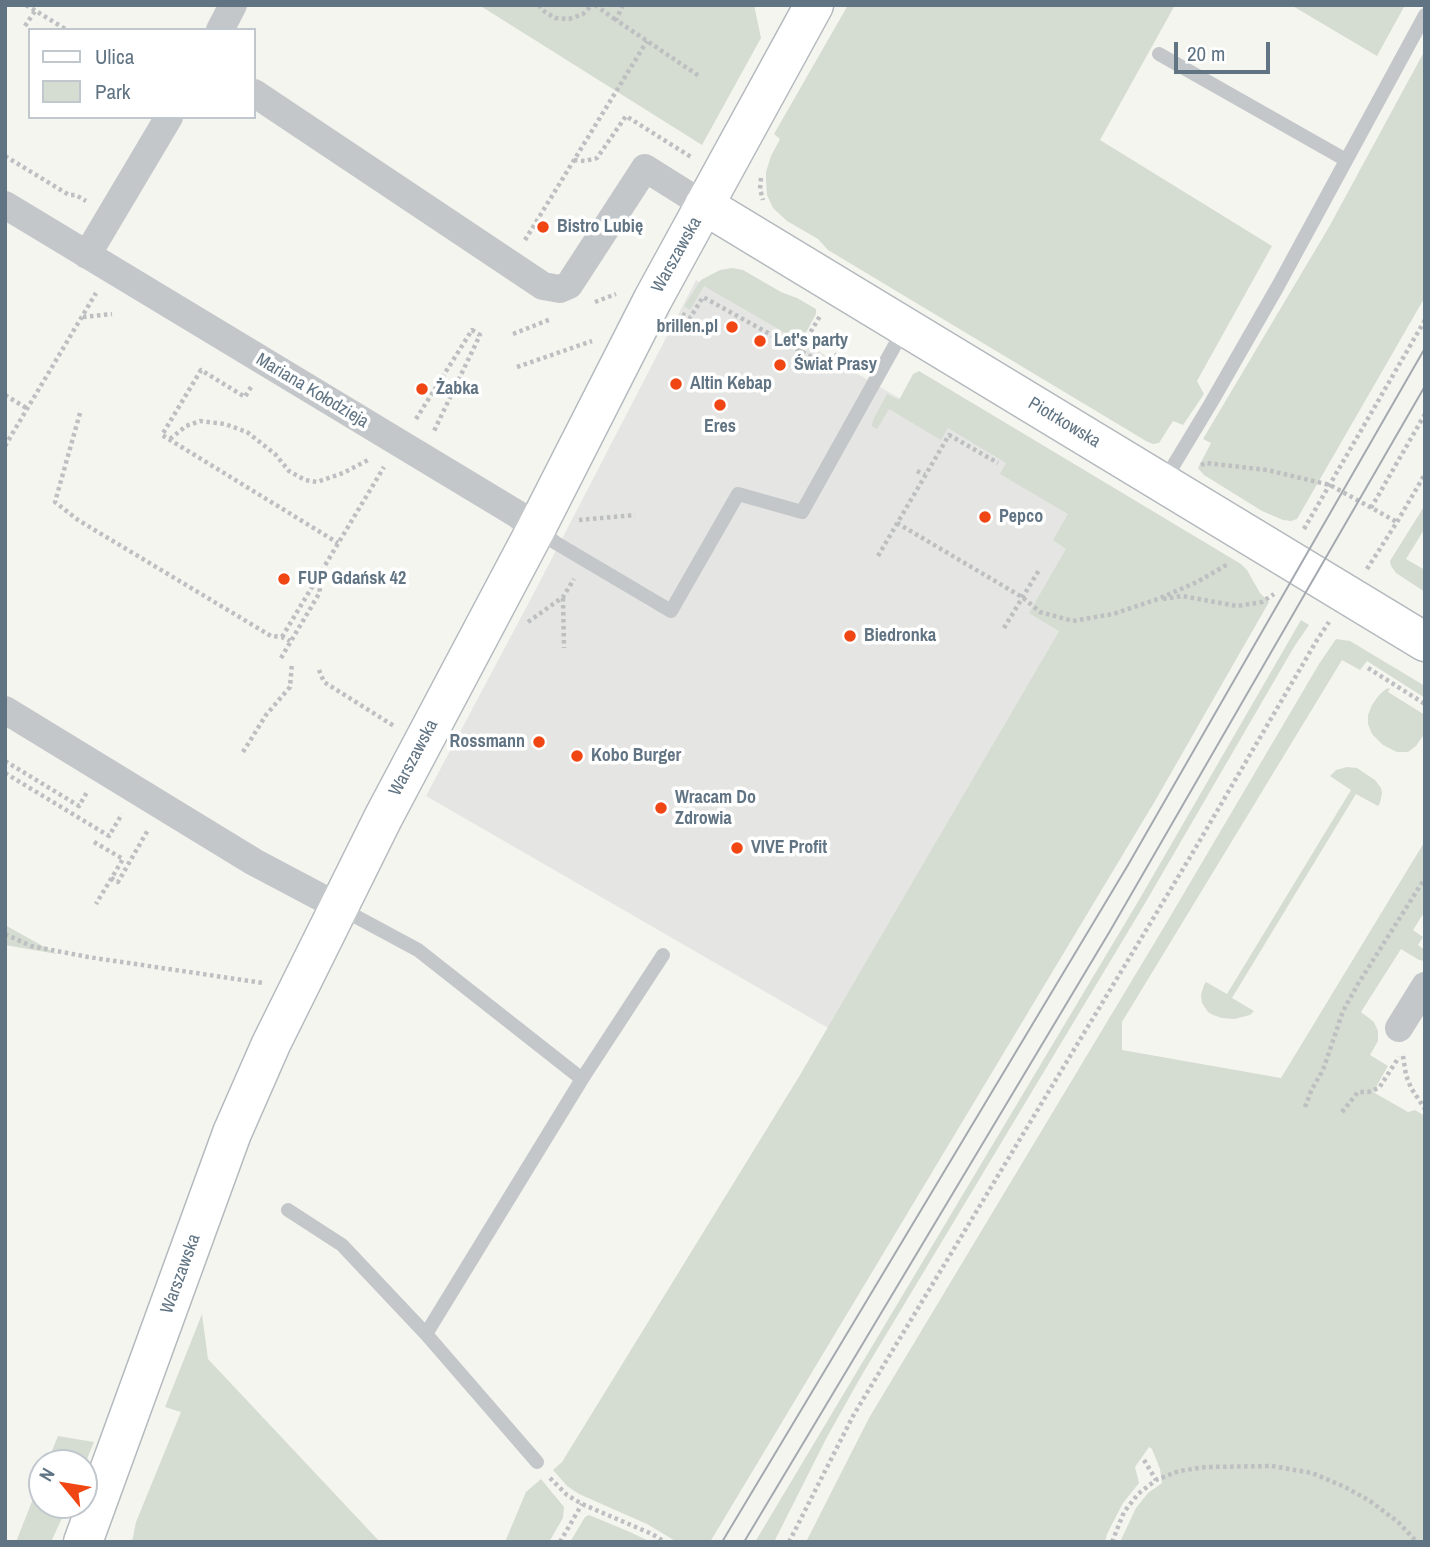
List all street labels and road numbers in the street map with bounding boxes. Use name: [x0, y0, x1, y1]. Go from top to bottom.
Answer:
street label: Warszawska: [647, 213, 707, 297]
street label: Mariana Kołodzieja: [252, 349, 372, 433]
street label: Piotrkowska: [1024, 393, 1104, 453]
street label: Warszawska: [385, 716, 443, 800]
street label: Warszawska: [157, 1231, 205, 1317]

